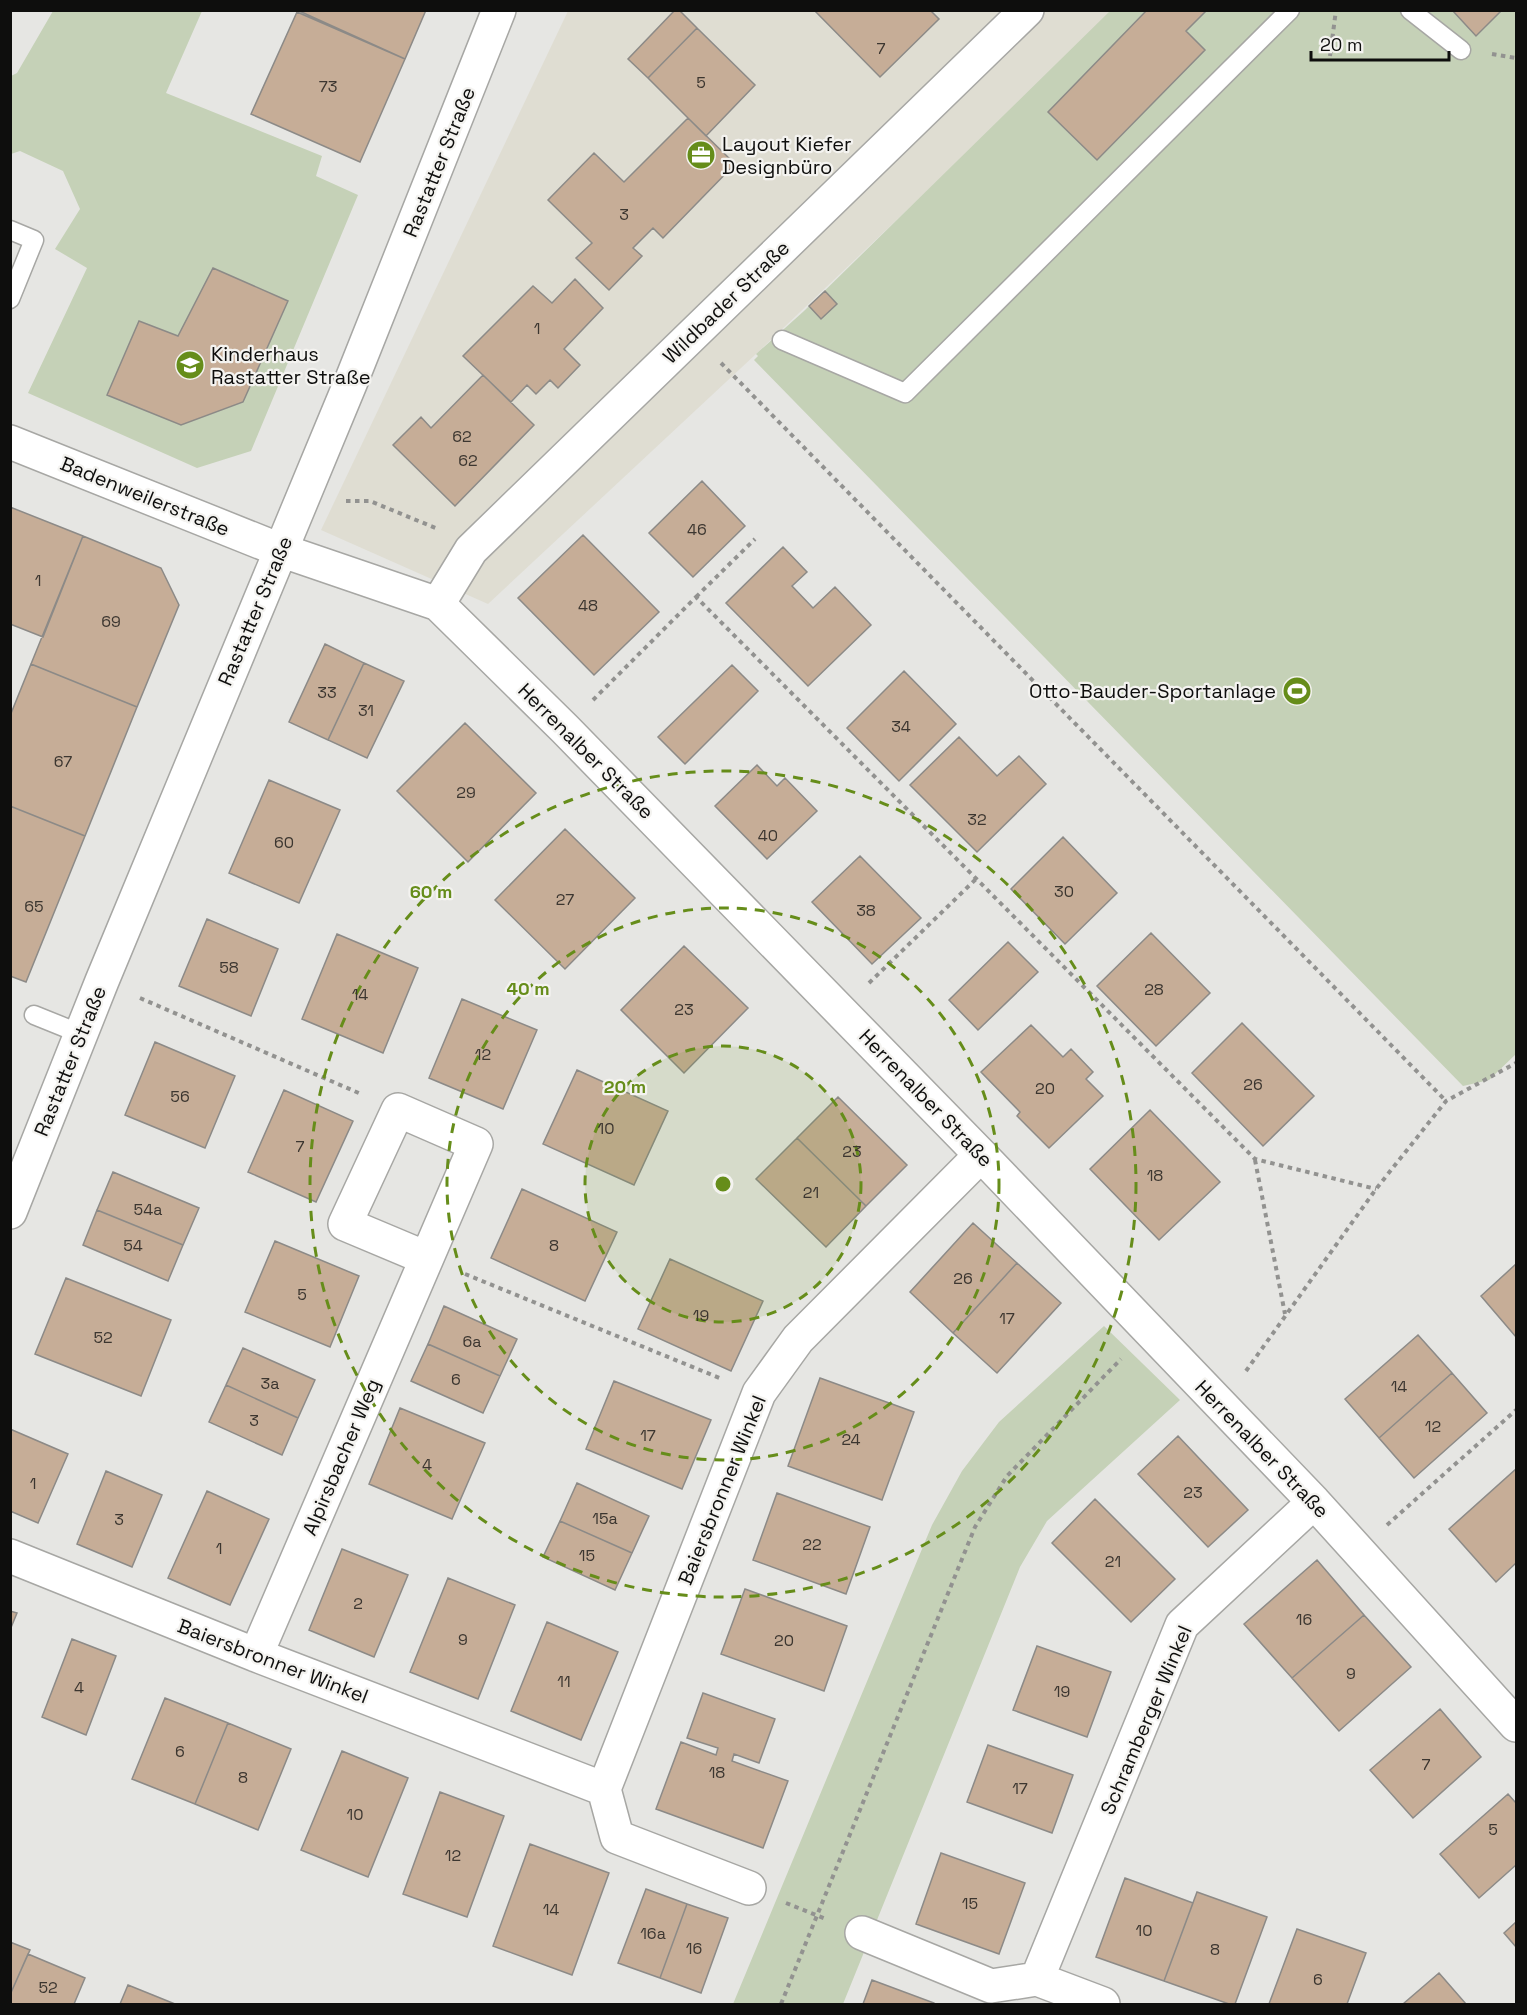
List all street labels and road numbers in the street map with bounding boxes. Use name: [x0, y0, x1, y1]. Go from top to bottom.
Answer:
street label: Rastatter Straße: [397, 83, 481, 241]
street label: Wildbader Straße: [657, 235, 795, 369]
street label: Badenweilerstraße: [56, 450, 234, 542]
street label: Rastatter Straße: [212, 532, 298, 690]
street label: Herrenalber Straße: [512, 677, 660, 825]
street label: Rastatter Straße: [28, 982, 112, 1140]
street label: Herrenalber Straße: [853, 1023, 999, 1173]
street label: Herrenalber Straße: [1189, 1374, 1335, 1524]
street label: Alpirsbacher Weg: [296, 1375, 386, 1539]
street label: Baiersbronner Winkel: [672, 1391, 772, 1589]
street label: Baiersbronner Winkel: [174, 1613, 372, 1709]
street label: Schramberger Winkel: [1094, 1621, 1198, 1819]

